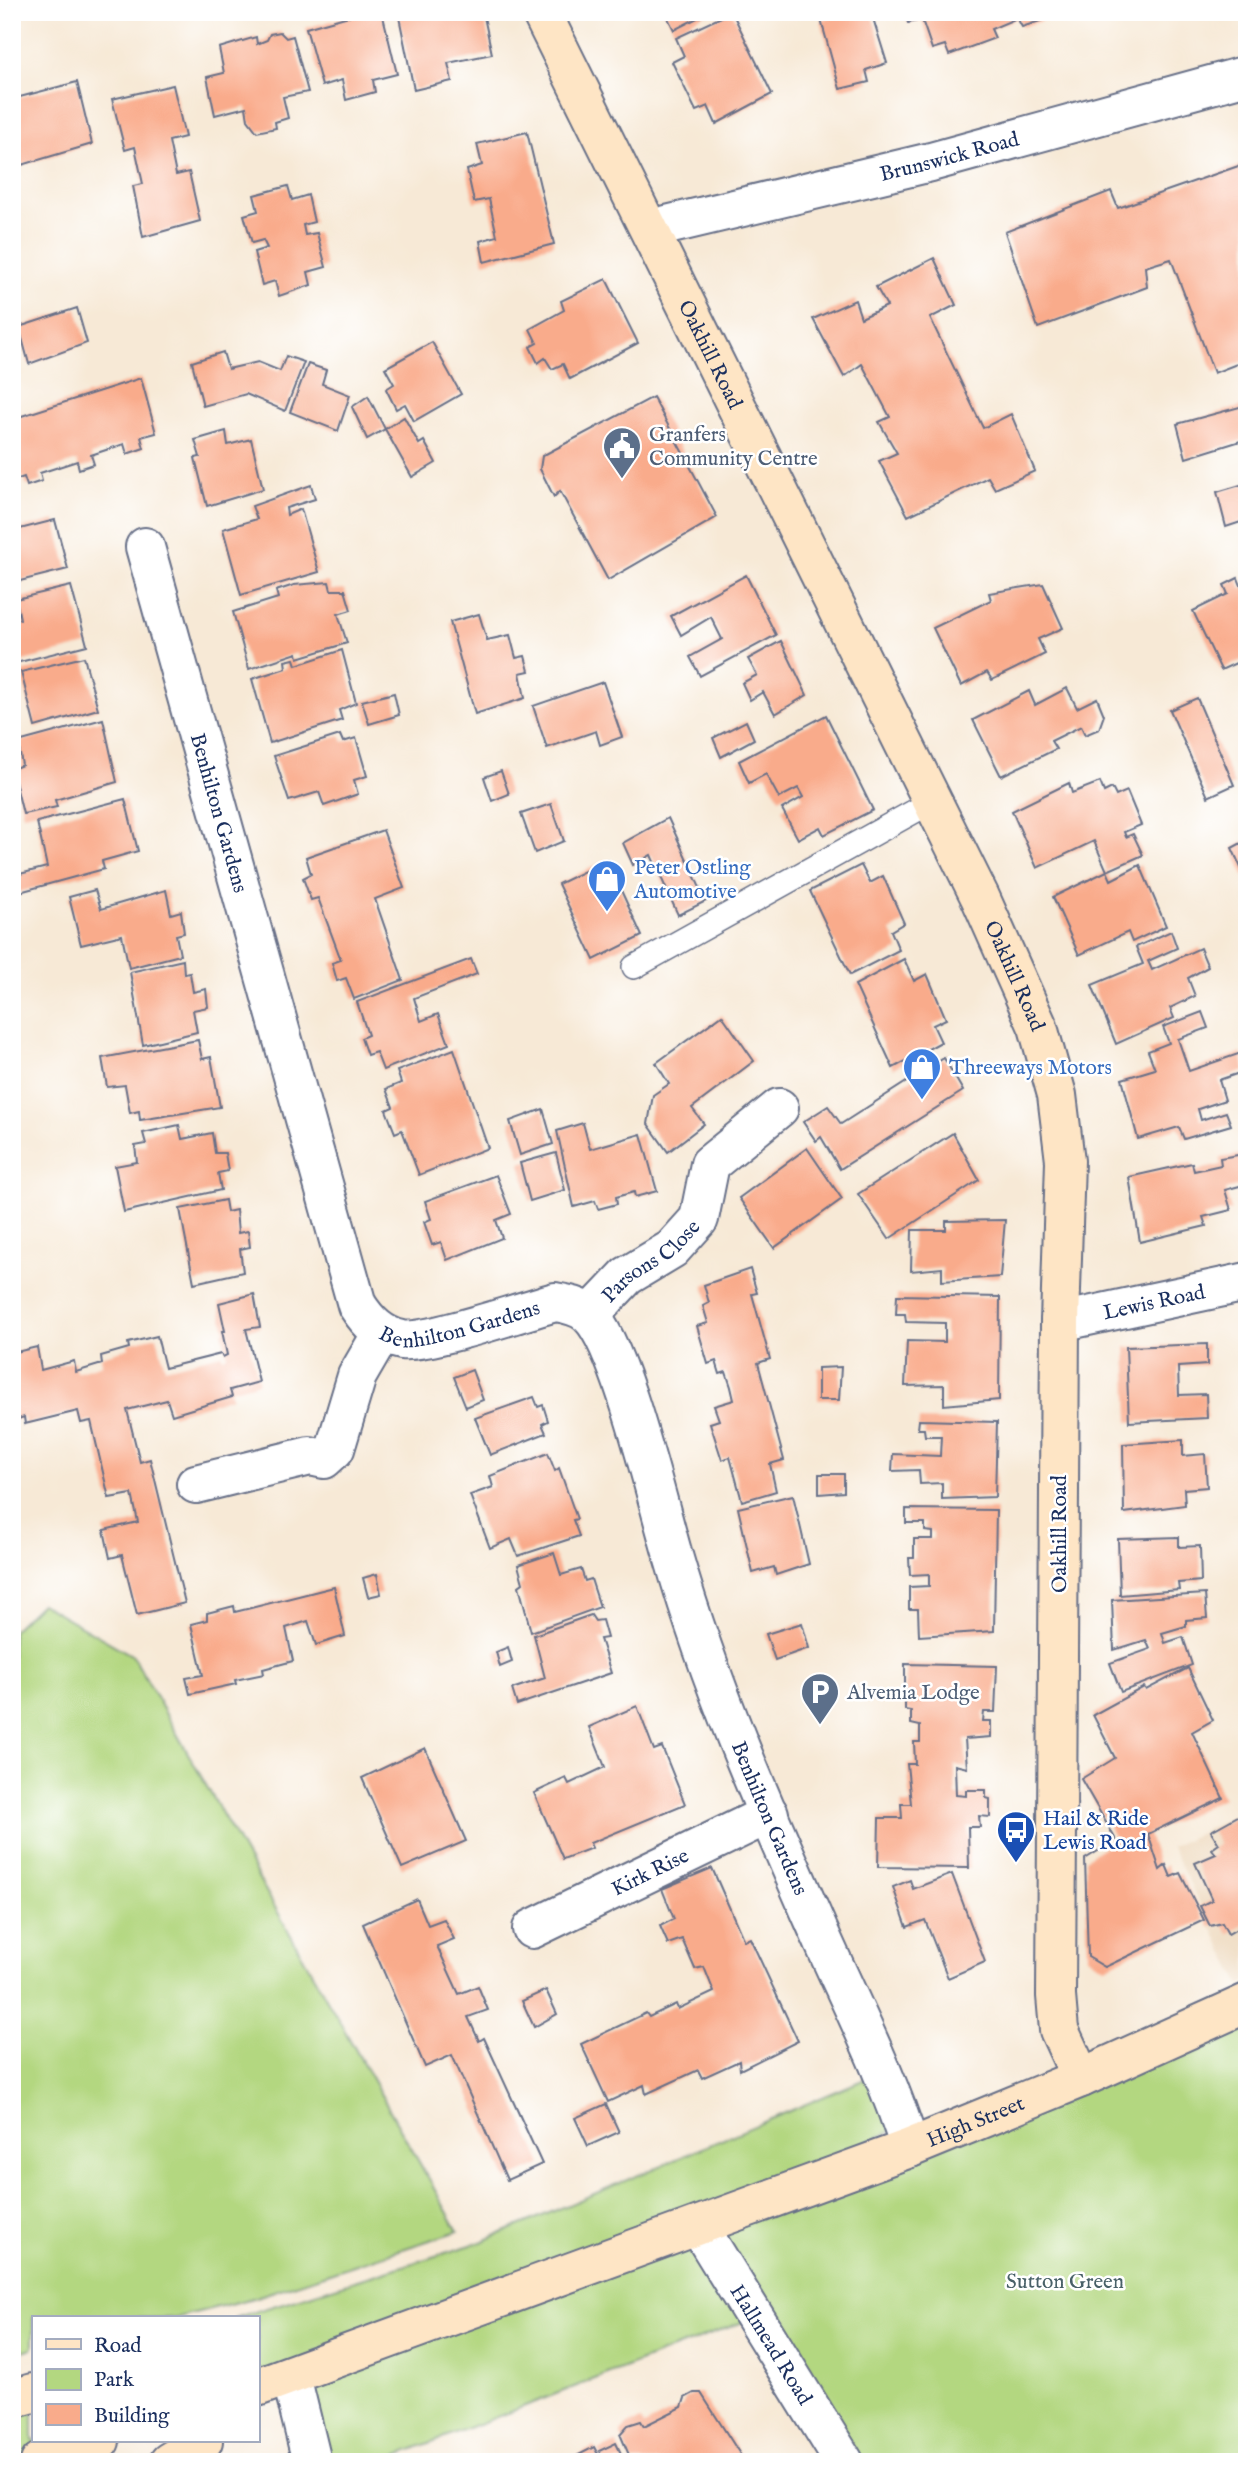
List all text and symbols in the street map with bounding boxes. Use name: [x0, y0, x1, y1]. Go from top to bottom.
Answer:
street label: Brunswick Road: [877, 126, 1023, 189]
street label: Oakhill Road: [671, 296, 748, 415]
place label: Granfers Community Centre: [649, 422, 818, 473]
public building icon: Granfers Community Centre: [601, 425, 643, 480]
street label: Benhilton Gardens: [183, 730, 253, 896]
place label: Peter Ostling Automotive: [633, 855, 751, 906]
shop icon: Peter Ostling Automotive: [586, 858, 628, 913]
street label: Oakhill Road: [977, 917, 1050, 1036]
shop icon: Threeways Motors: [901, 1046, 943, 1101]
place label: Threeways Motors: [949, 1055, 1112, 1082]
street label: Parsons Close: [597, 1214, 707, 1309]
street label: Lewis Road: [1101, 1279, 1208, 1327]
street label: Benhilton Gardens: [374, 1295, 543, 1355]
street label: Oakhill Road: [1047, 1474, 1074, 1593]
parking icon: Alvemia Lodge: [799, 1671, 841, 1726]
place label: Alvemia Lodge: [846, 1680, 980, 1707]
street label: Benhilton Gardens: [724, 1738, 813, 1900]
place label: Hail & Ride Lewis Road: [1043, 1806, 1149, 1857]
bus stop icon: Hail & Ride Lewis Road: [995, 1809, 1037, 1864]
street label: Kirk Rise: [607, 1843, 694, 1903]
street label: High Street: [923, 2091, 1029, 2155]
park label: Sutton Green: [1006, 2269, 1124, 2296]
street label: Hallmead Road: [723, 2280, 818, 2411]
legend: [32, 2316, 259, 2442]
text: Road: [94, 2333, 142, 2360]
text: Park: [94, 2367, 135, 2394]
text: Building: [94, 2403, 170, 2430]

